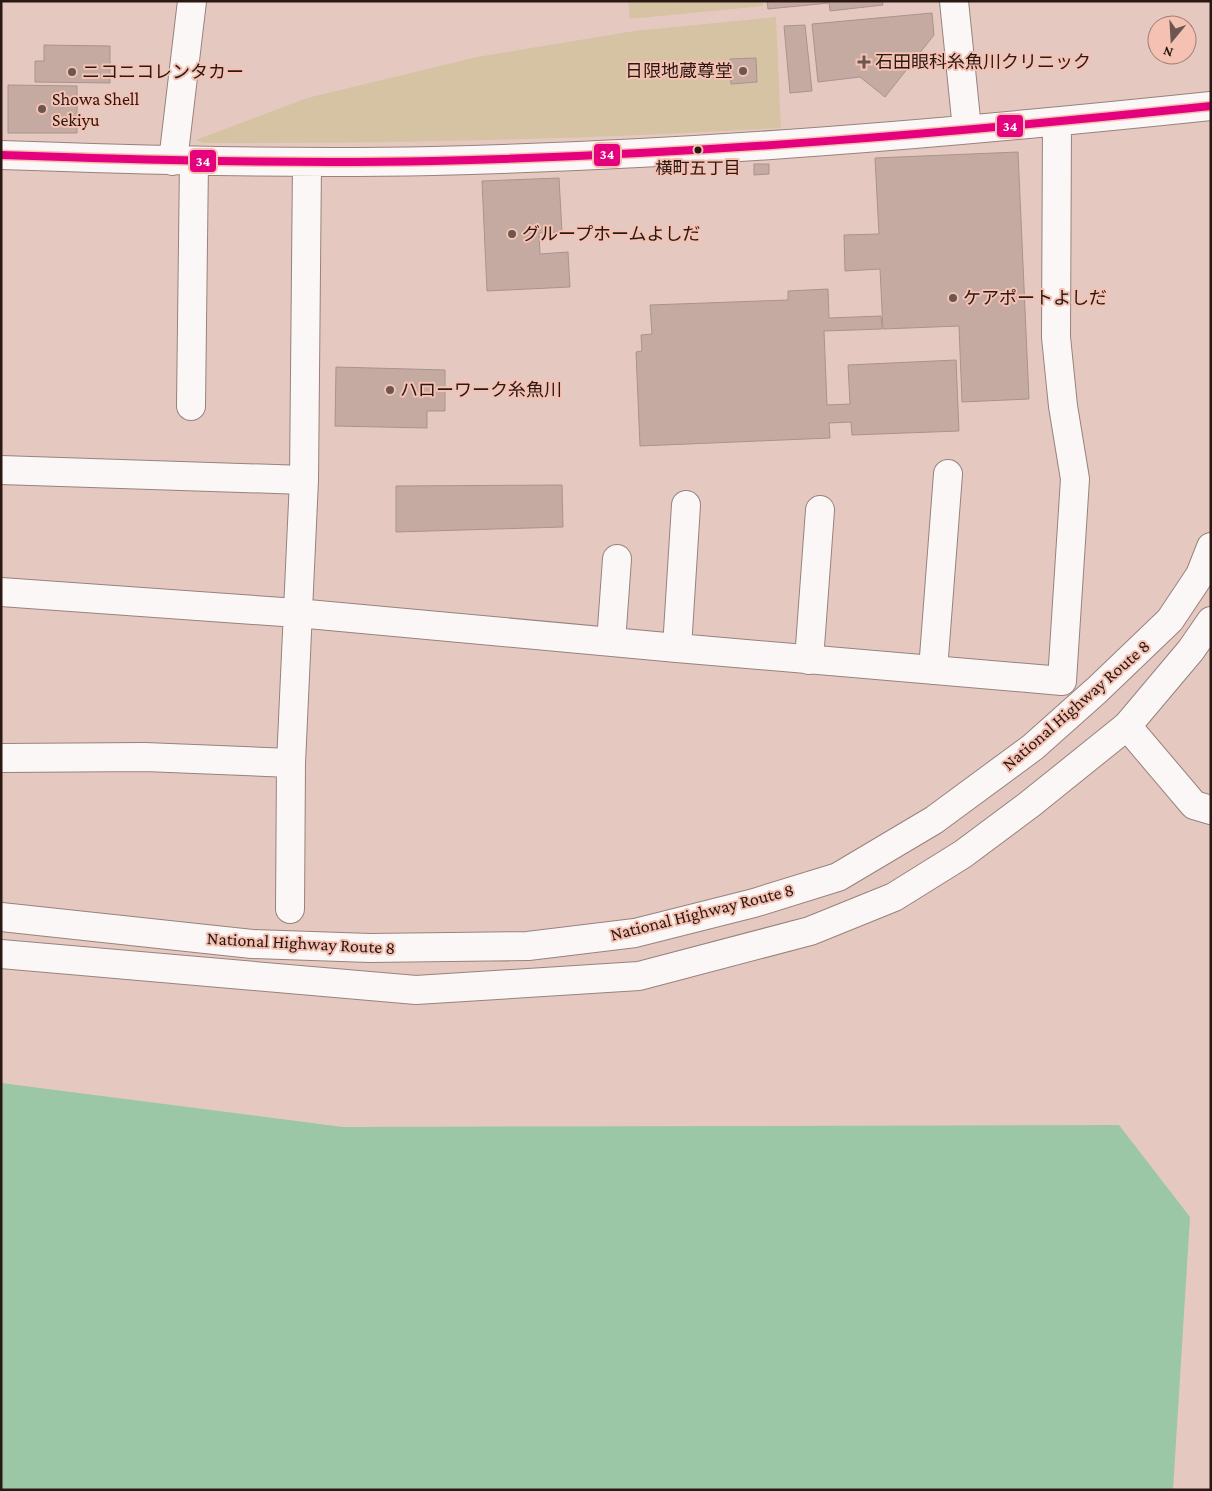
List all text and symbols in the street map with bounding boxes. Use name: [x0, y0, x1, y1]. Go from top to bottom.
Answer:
north arrow: [1147, 15, 1197, 65]
text: N: [1161, 43, 1175, 61]
place label: 石田眼科糸魚川クリニック: [875, 52, 1091, 72]
marker: 石田眼科糸魚川クリニック: [857, 55, 871, 69]
place label: 日限地蔵尊堂: [625, 61, 733, 81]
place label: ニコニコレンタカー: [82, 62, 244, 82]
marker: 日限地蔵尊堂: [737, 65, 749, 77]
marker: ニコニコレンタカー: [66, 66, 78, 78]
place label: Showa Shell Sekiyu: [52, 89, 140, 130]
marker: Showa Shell Sekiyu: [36, 103, 48, 115]
line badge: 34: [996, 114, 1024, 138]
text: 34: [1003, 118, 1018, 134]
line badge: 34: [593, 143, 621, 167]
marker: 横町五丁目: [693, 145, 703, 155]
text: 34: [600, 146, 615, 162]
line badge: 34: [189, 149, 217, 173]
text: 34: [196, 153, 211, 169]
place label: 横町五丁目: [656, 159, 741, 178]
place label: グループホームよしだ: [522, 224, 700, 244]
marker: グループホームよしだ: [506, 228, 518, 240]
place label: ケアポートよしだ: [963, 288, 1107, 308]
marker: ケアポートよしだ: [947, 292, 959, 304]
place label: ハローワーク糸魚川: [400, 380, 562, 400]
marker: ハローワーク糸魚川: [384, 384, 396, 396]
street label: National Highway Route 8: [998, 636, 1154, 774]
street label: National Highway Route 8: [608, 879, 796, 945]
street label: National Highway Route 8: [206, 928, 396, 958]

